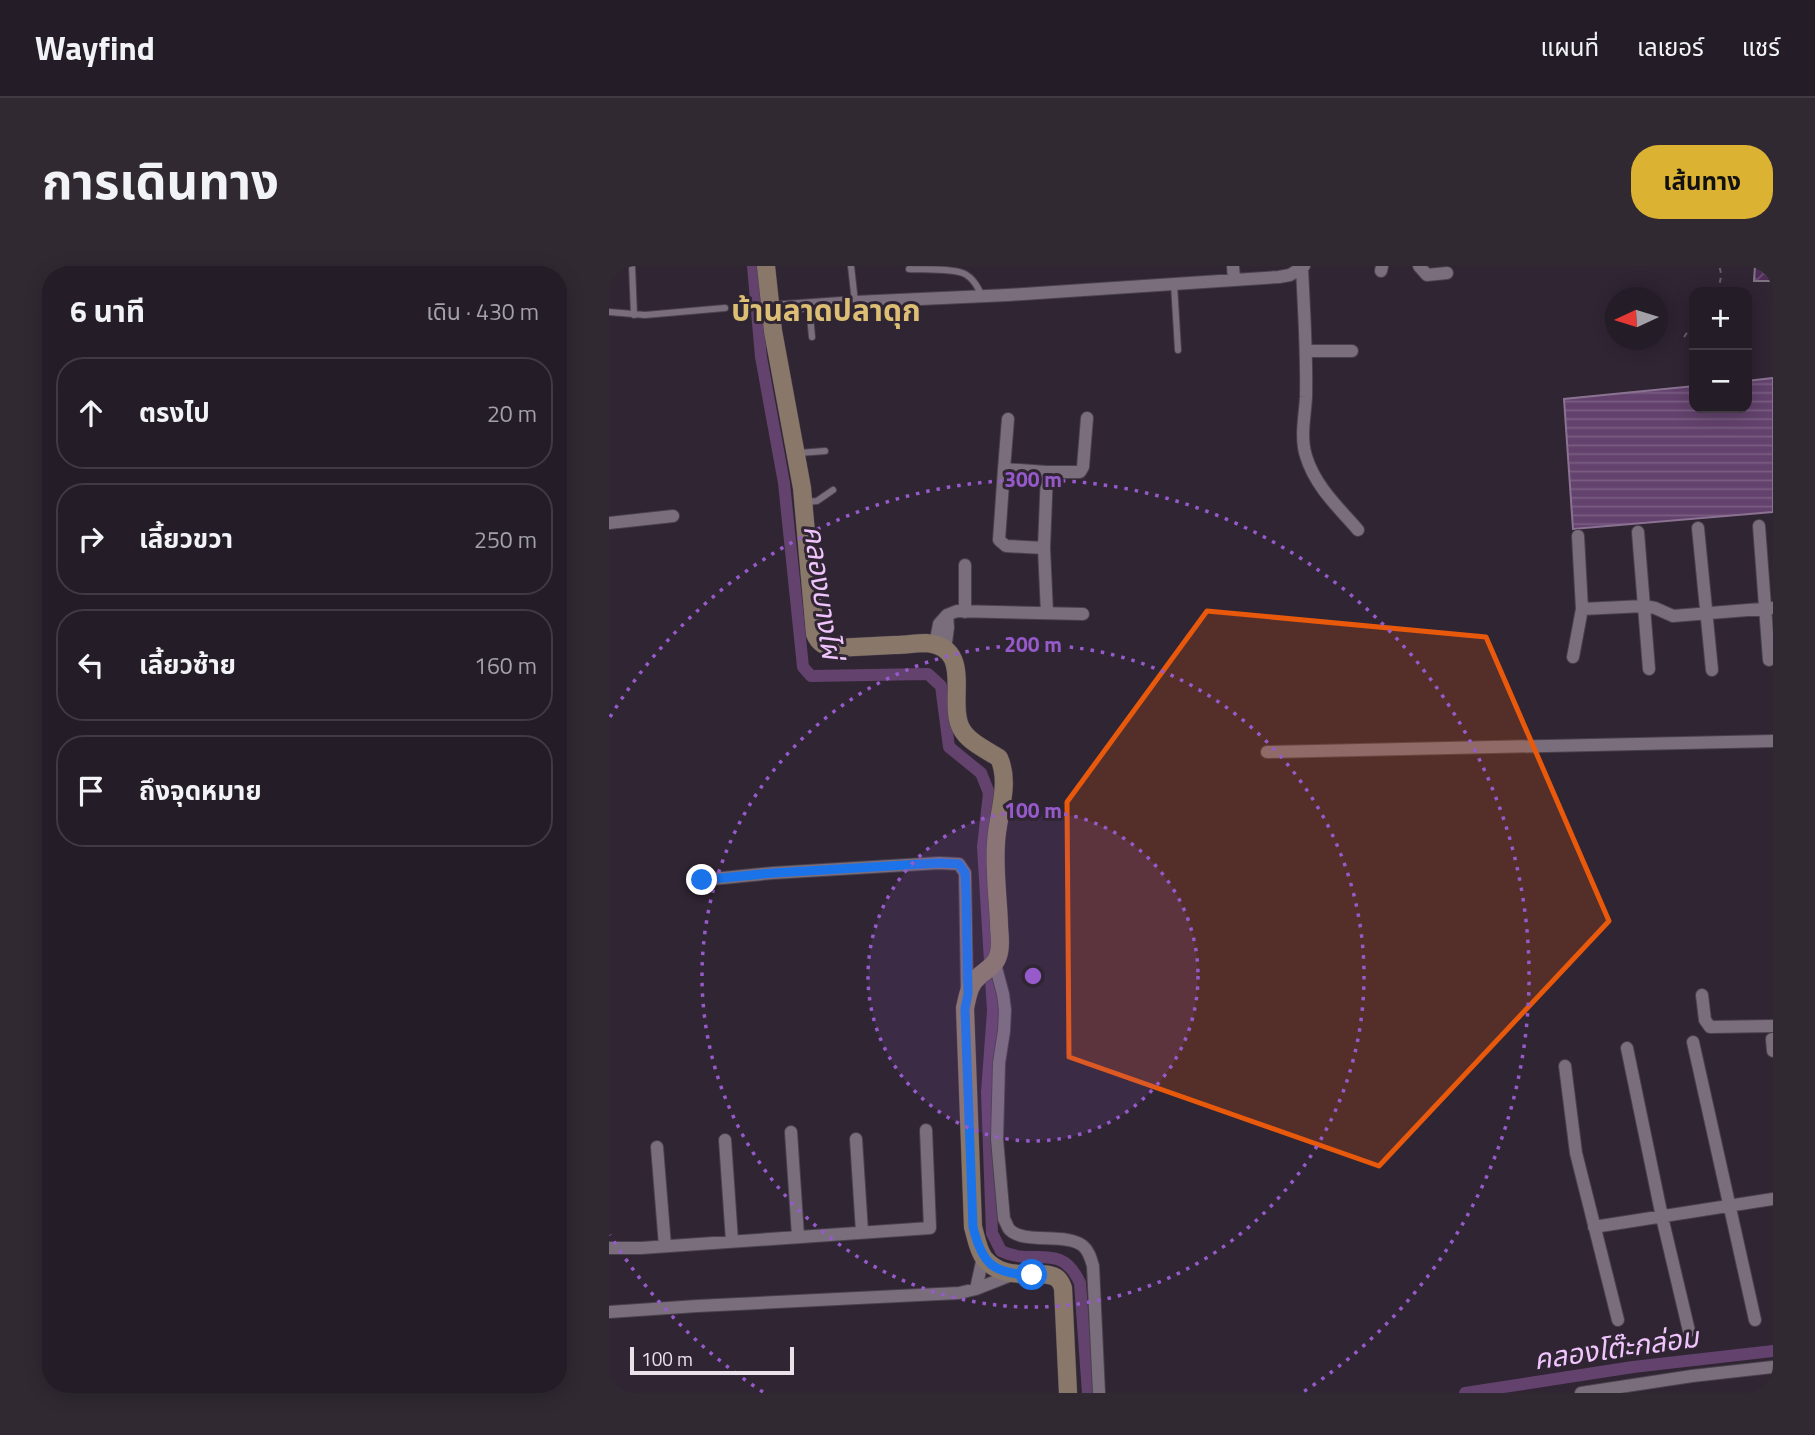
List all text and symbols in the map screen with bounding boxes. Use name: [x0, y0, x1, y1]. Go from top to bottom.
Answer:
text: Wayfind: [35, 23, 155, 73]
text: แผนที่: [1541, 29, 1599, 65]
text: เลเยอร์: [1637, 29, 1704, 65]
text: แชร์: [1742, 29, 1780, 65]
text: การเดินทาง: [42, 143, 279, 218]
button: เส้นทาง: [1631, 145, 1773, 219]
district label: บ้านลาดปลาดุก: [731, 287, 921, 333]
north arrow: [1605, 287, 1668, 350]
map controls: [1689, 287, 1752, 413]
button: +: [1689, 287, 1752, 350]
text: 6 นาที: [70, 288, 145, 334]
text: เดิน · 430 m: [426, 294, 539, 329]
button: −: [1689, 350, 1752, 413]
text: ตรงไป: [139, 393, 210, 432]
icon: ahead: [72, 394, 110, 432]
text: 20 m: [487, 396, 537, 431]
text: 300 m: [1004, 463, 1062, 495]
text: เลี้ยวขวา: [139, 519, 233, 558]
icon: right: [72, 520, 110, 558]
text: 250 m: [474, 522, 537, 557]
water label: คลองบางไผ่: [793, 522, 855, 665]
text: 200 m: [1004, 628, 1062, 660]
text: เลี้ยวซ้าย: [139, 645, 236, 684]
icon: left: [72, 646, 110, 684]
text: 160 m: [474, 648, 537, 683]
text: ถึงจุดหมาย: [139, 771, 262, 810]
icon: arrive: [72, 772, 110, 810]
text: 100 m: [1004, 794, 1062, 826]
route end: [686, 864, 717, 895]
centre of rings: [1021, 964, 1045, 988]
route start: [1016, 1259, 1047, 1290]
water label: คลองโต๊ะกล่อม: [1531, 1314, 1703, 1380]
scale bar: [630, 1344, 795, 1376]
text: 100 m: [641, 1344, 693, 1373]

